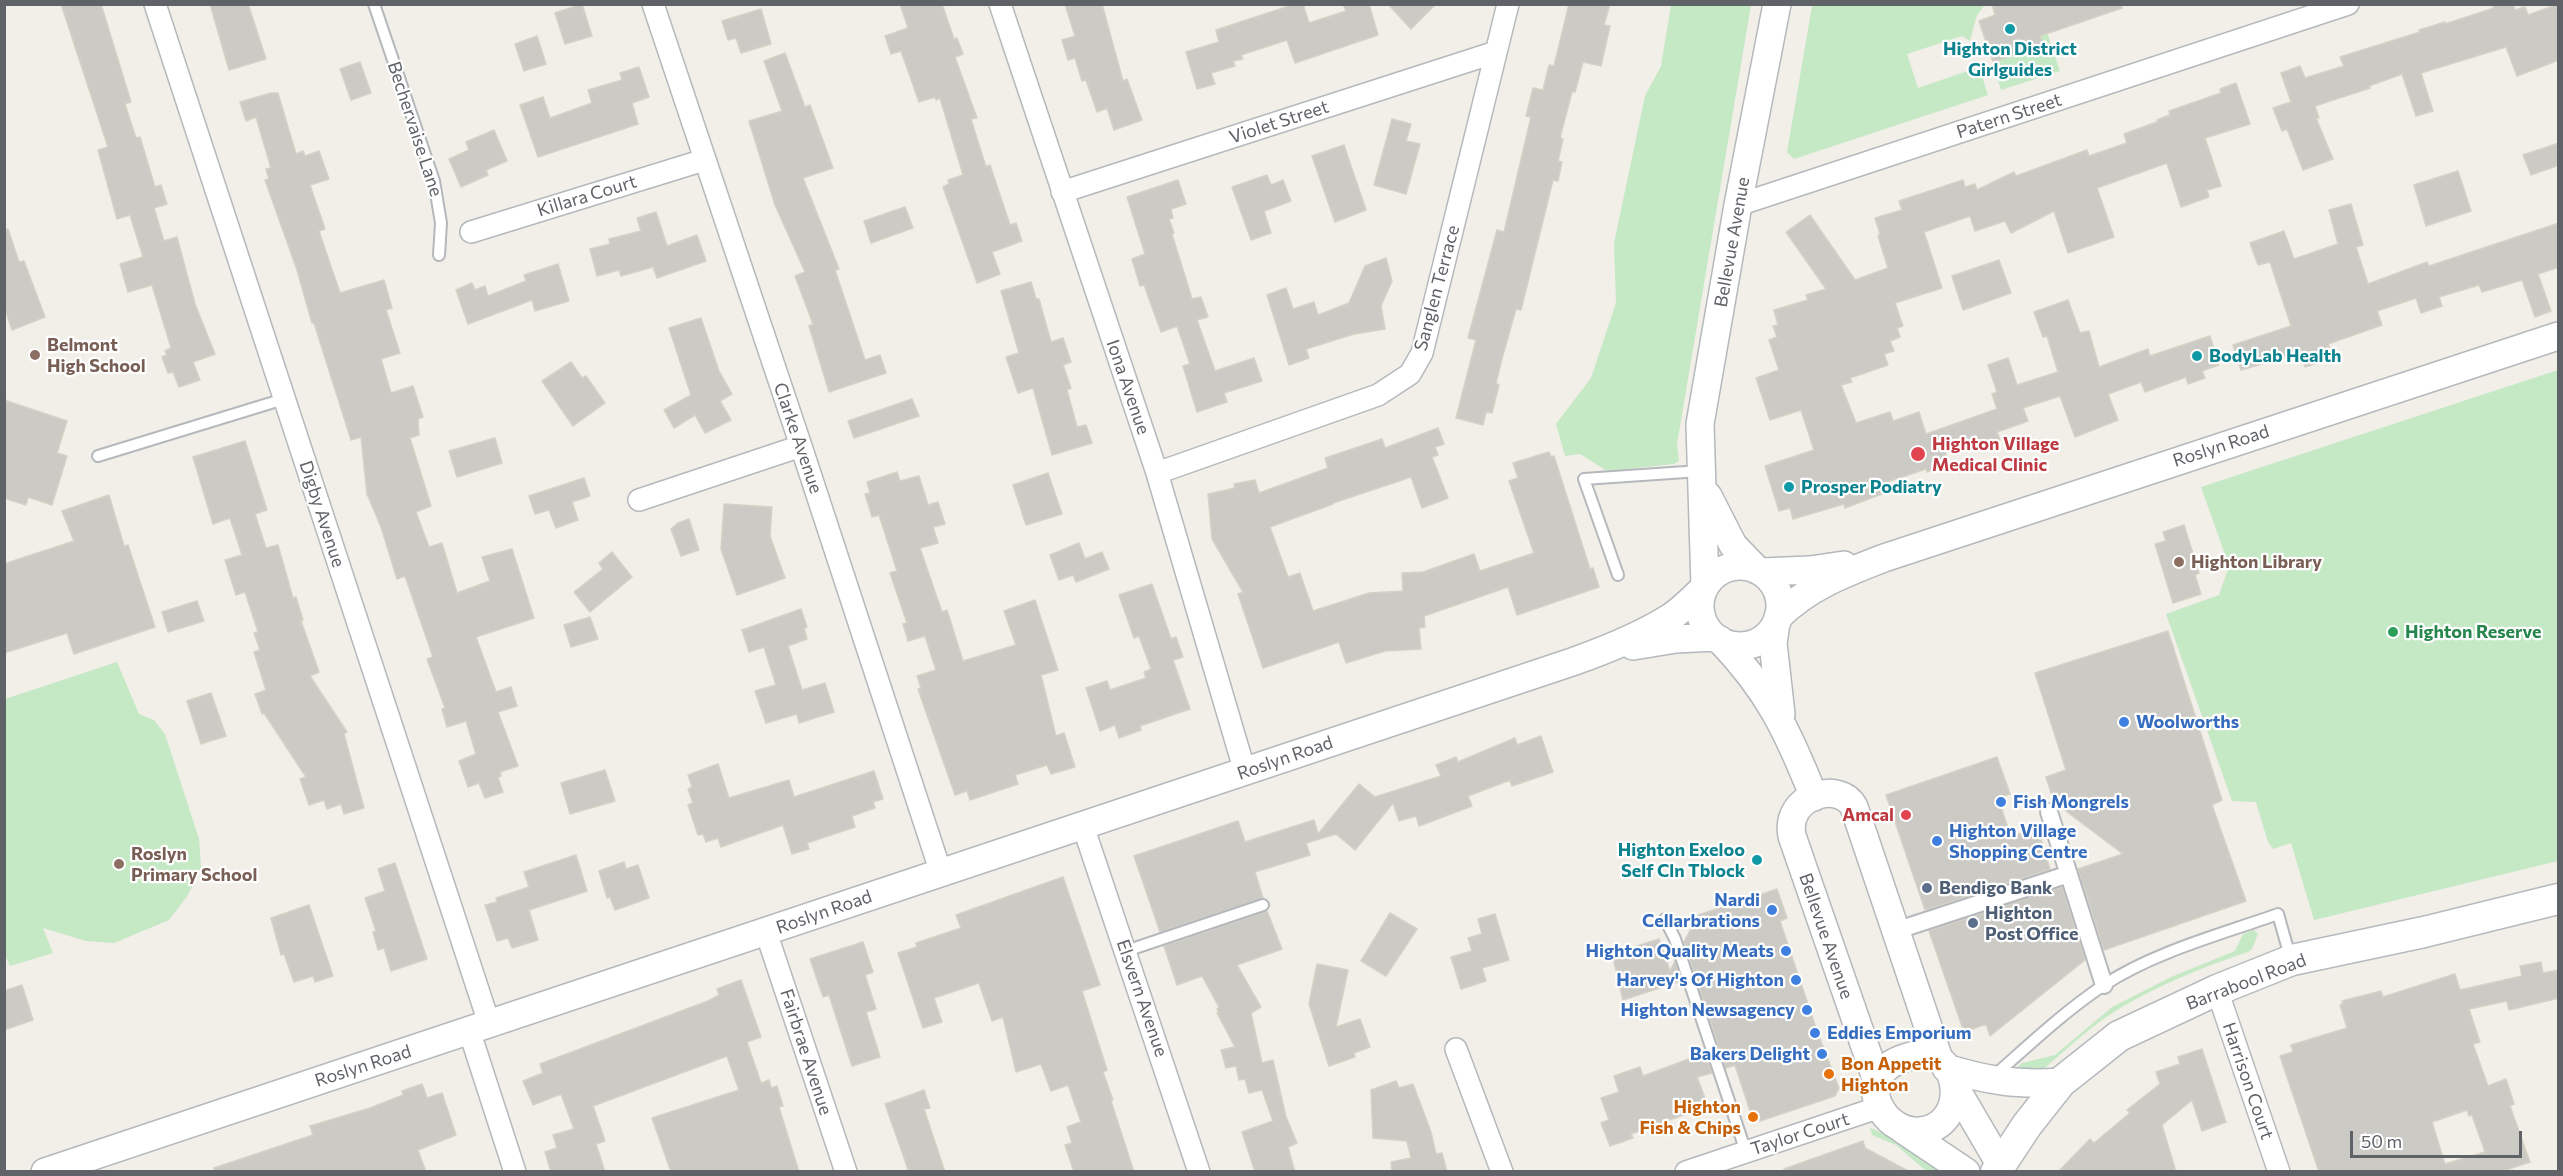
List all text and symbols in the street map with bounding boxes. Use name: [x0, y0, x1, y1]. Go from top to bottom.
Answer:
marker: Highton District Girlguides: [2003, 22, 2017, 36]
place label: Highton District Girlguides: [1943, 38, 2077, 80]
street label: Bechervaise Lane: [383, 59, 447, 199]
street label: Patern Street: [1954, 89, 2064, 143]
street label: Violet Street: [1227, 96, 1331, 148]
street label: Killara Court: [535, 171, 639, 221]
street label: Bellevue Avenue: [1710, 175, 1754, 309]
street label: Sanglen Terrace: [1410, 223, 1464, 353]
place label: Belmont High School: [47, 334, 146, 376]
street label: Iona Avenue: [1102, 337, 1154, 437]
place label: BodyLab Health: [2209, 345, 2341, 367]
marker: Belmont High School: [28, 348, 42, 362]
marker: BodyLab Health: [2190, 349, 2204, 363]
street label: Clarke Avenue: [769, 380, 827, 496]
street label: Roslyn Road: [2170, 420, 2272, 472]
place label: Highton Village Medical Clinic: [1932, 433, 2059, 476]
marker: Highton Village Medical Clinic: [1909, 445, 1927, 463]
street label: Digby Avenue: [295, 458, 349, 570]
place label: Prosper Podiatry: [1801, 476, 1942, 498]
marker: Prosper Podiatry: [1782, 480, 1796, 494]
place label: Highton Library: [2191, 551, 2322, 573]
marker: Highton Library: [2172, 555, 2186, 569]
place label: Highton Reserve: [2405, 621, 2541, 643]
marker: Highton Reserve: [2386, 625, 2400, 639]
place label: Woolworths: [2136, 711, 2239, 733]
marker: Woolworths: [2117, 715, 2131, 729]
street label: Roslyn Road: [1234, 732, 1336, 784]
place label: Fish Mongrels: [2013, 791, 2129, 813]
marker: Fish Mongrels: [1994, 795, 2008, 809]
place label: Amcal: [1842, 804, 1894, 826]
marker: Amcal: [1899, 808, 1913, 822]
place label: Highton Village Shopping Centre: [1949, 820, 2087, 862]
marker: Highton Village Shopping Centre: [1930, 834, 1944, 848]
place label: Highton Exeloo Self Cln Tblock: [1618, 839, 1745, 882]
place label: Roslyn Primary School: [131, 843, 257, 886]
marker: Highton Exeloo Self Cln Tblock: [1750, 853, 1764, 867]
marker: Roslyn Primary School: [112, 857, 126, 871]
street label: Bellevue Avenue: [1794, 870, 1858, 1002]
place label: Bendigo Bank: [1939, 877, 2052, 899]
marker: Bendigo Bank: [1920, 881, 1934, 895]
street label: Roslyn Road: [773, 886, 875, 938]
place label: Nardi Cellarbrations: [1642, 889, 1760, 932]
place label: Highton Post Office: [1985, 902, 2078, 944]
marker: Nardi Cellarbrations: [1765, 903, 1779, 917]
marker: Highton Post Office: [1966, 916, 1980, 930]
street label: Elsvern Avenue: [1112, 937, 1172, 1059]
place label: Highton Quality Meats: [1586, 940, 1774, 962]
marker: Highton Quality Meats: [1779, 944, 1793, 958]
street label: Barrabool Road: [2183, 949, 2309, 1015]
place label: Harvey's Of Highton: [1616, 969, 1784, 991]
marker: Harvey's Of Highton: [1789, 973, 1803, 987]
street label: Fairbrae Avenue: [775, 986, 837, 1118]
place label: Highton Newsagency: [1620, 999, 1795, 1021]
marker: Highton Newsagency: [1800, 1003, 1814, 1017]
street label: Harrison Court: [2218, 1020, 2278, 1142]
place label: Eddies Emporium: [1827, 1022, 1971, 1044]
marker: Eddies Emporium: [1808, 1026, 1822, 1040]
street label: Roslyn Road: [312, 1040, 414, 1092]
place label: Bakers Delight: [1690, 1043, 1810, 1065]
marker: Bakers Delight: [1815, 1047, 1829, 1061]
place label: Bon Appetit Highton: [1841, 1053, 1941, 1096]
marker: Bon Appetit Highton: [1822, 1067, 1836, 1081]
place label: Highton Fish & Chips: [1640, 1096, 1741, 1138]
street label: Taylor Court: [1748, 1108, 1852, 1160]
marker: Highton Fish & Chips: [1746, 1110, 1760, 1124]
scale bar: [2353, 1119, 2526, 1157]
text: 50 m: [2361, 1130, 2402, 1152]

